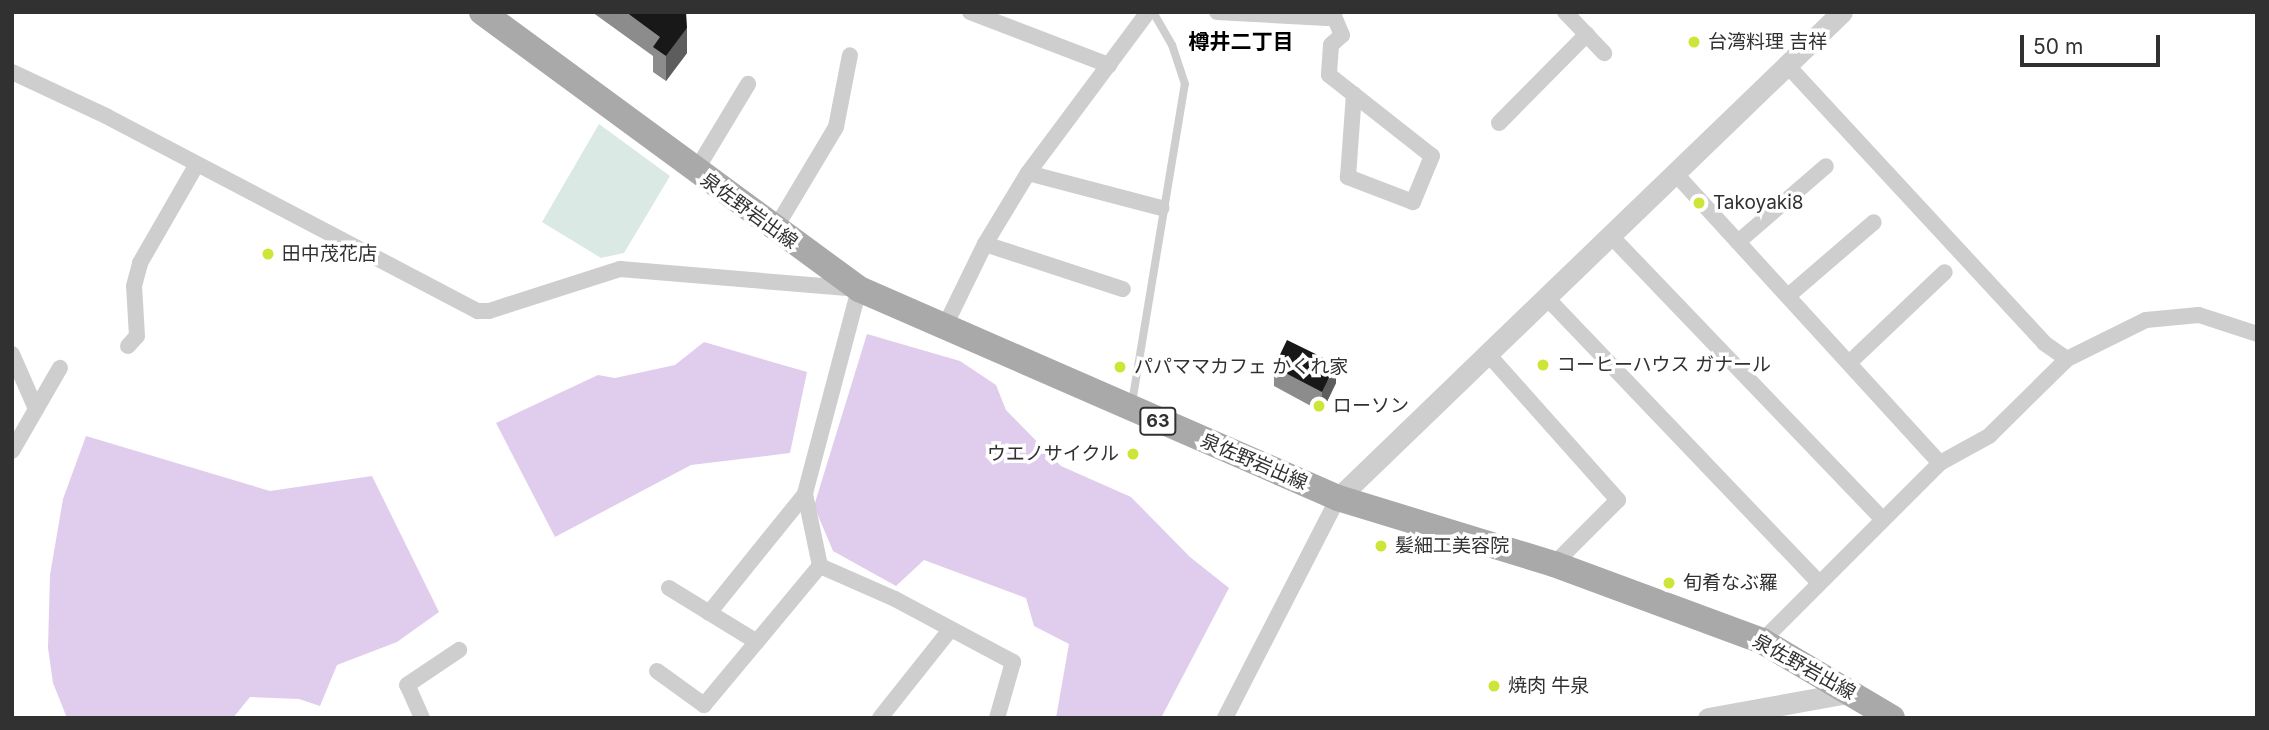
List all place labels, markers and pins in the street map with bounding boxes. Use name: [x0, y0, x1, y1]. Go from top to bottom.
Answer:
place label: 台湾料理 吉祥: [1708, 31, 1827, 53]
marker: 台湾料理 吉祥: [1686, 34, 1702, 50]
place label: Takoyaki8: [1713, 192, 1804, 214]
marker: Takoyaki8: [1691, 195, 1707, 211]
place label: 田中茂花店: [282, 243, 377, 265]
marker: 田中茂花店: [260, 246, 276, 262]
place label: コーヒーハウス ガナール: [1557, 354, 1771, 376]
place label: パパママカフェ かくれ家: [1134, 356, 1348, 378]
marker: コーヒーハウス ガナール: [1535, 357, 1551, 373]
marker: パパママカフェ かくれ家: [1112, 359, 1128, 375]
place label: ローソン: [1333, 395, 1409, 417]
marker: ローソン: [1311, 398, 1327, 414]
place label: ウエノサイクル: [986, 443, 1119, 465]
marker: ウエノサイクル: [1125, 446, 1141, 462]
place label: 髪細工美容院: [1395, 535, 1509, 557]
marker: 髪細工美容院: [1373, 538, 1389, 554]
place label: 旬肴なぶ羅: [1683, 572, 1778, 594]
marker: 旬肴なぶ羅: [1661, 575, 1677, 591]
place label: 焼肉 牛泉: [1508, 675, 1589, 697]
marker: 焼肉 牛泉: [1486, 678, 1502, 694]

